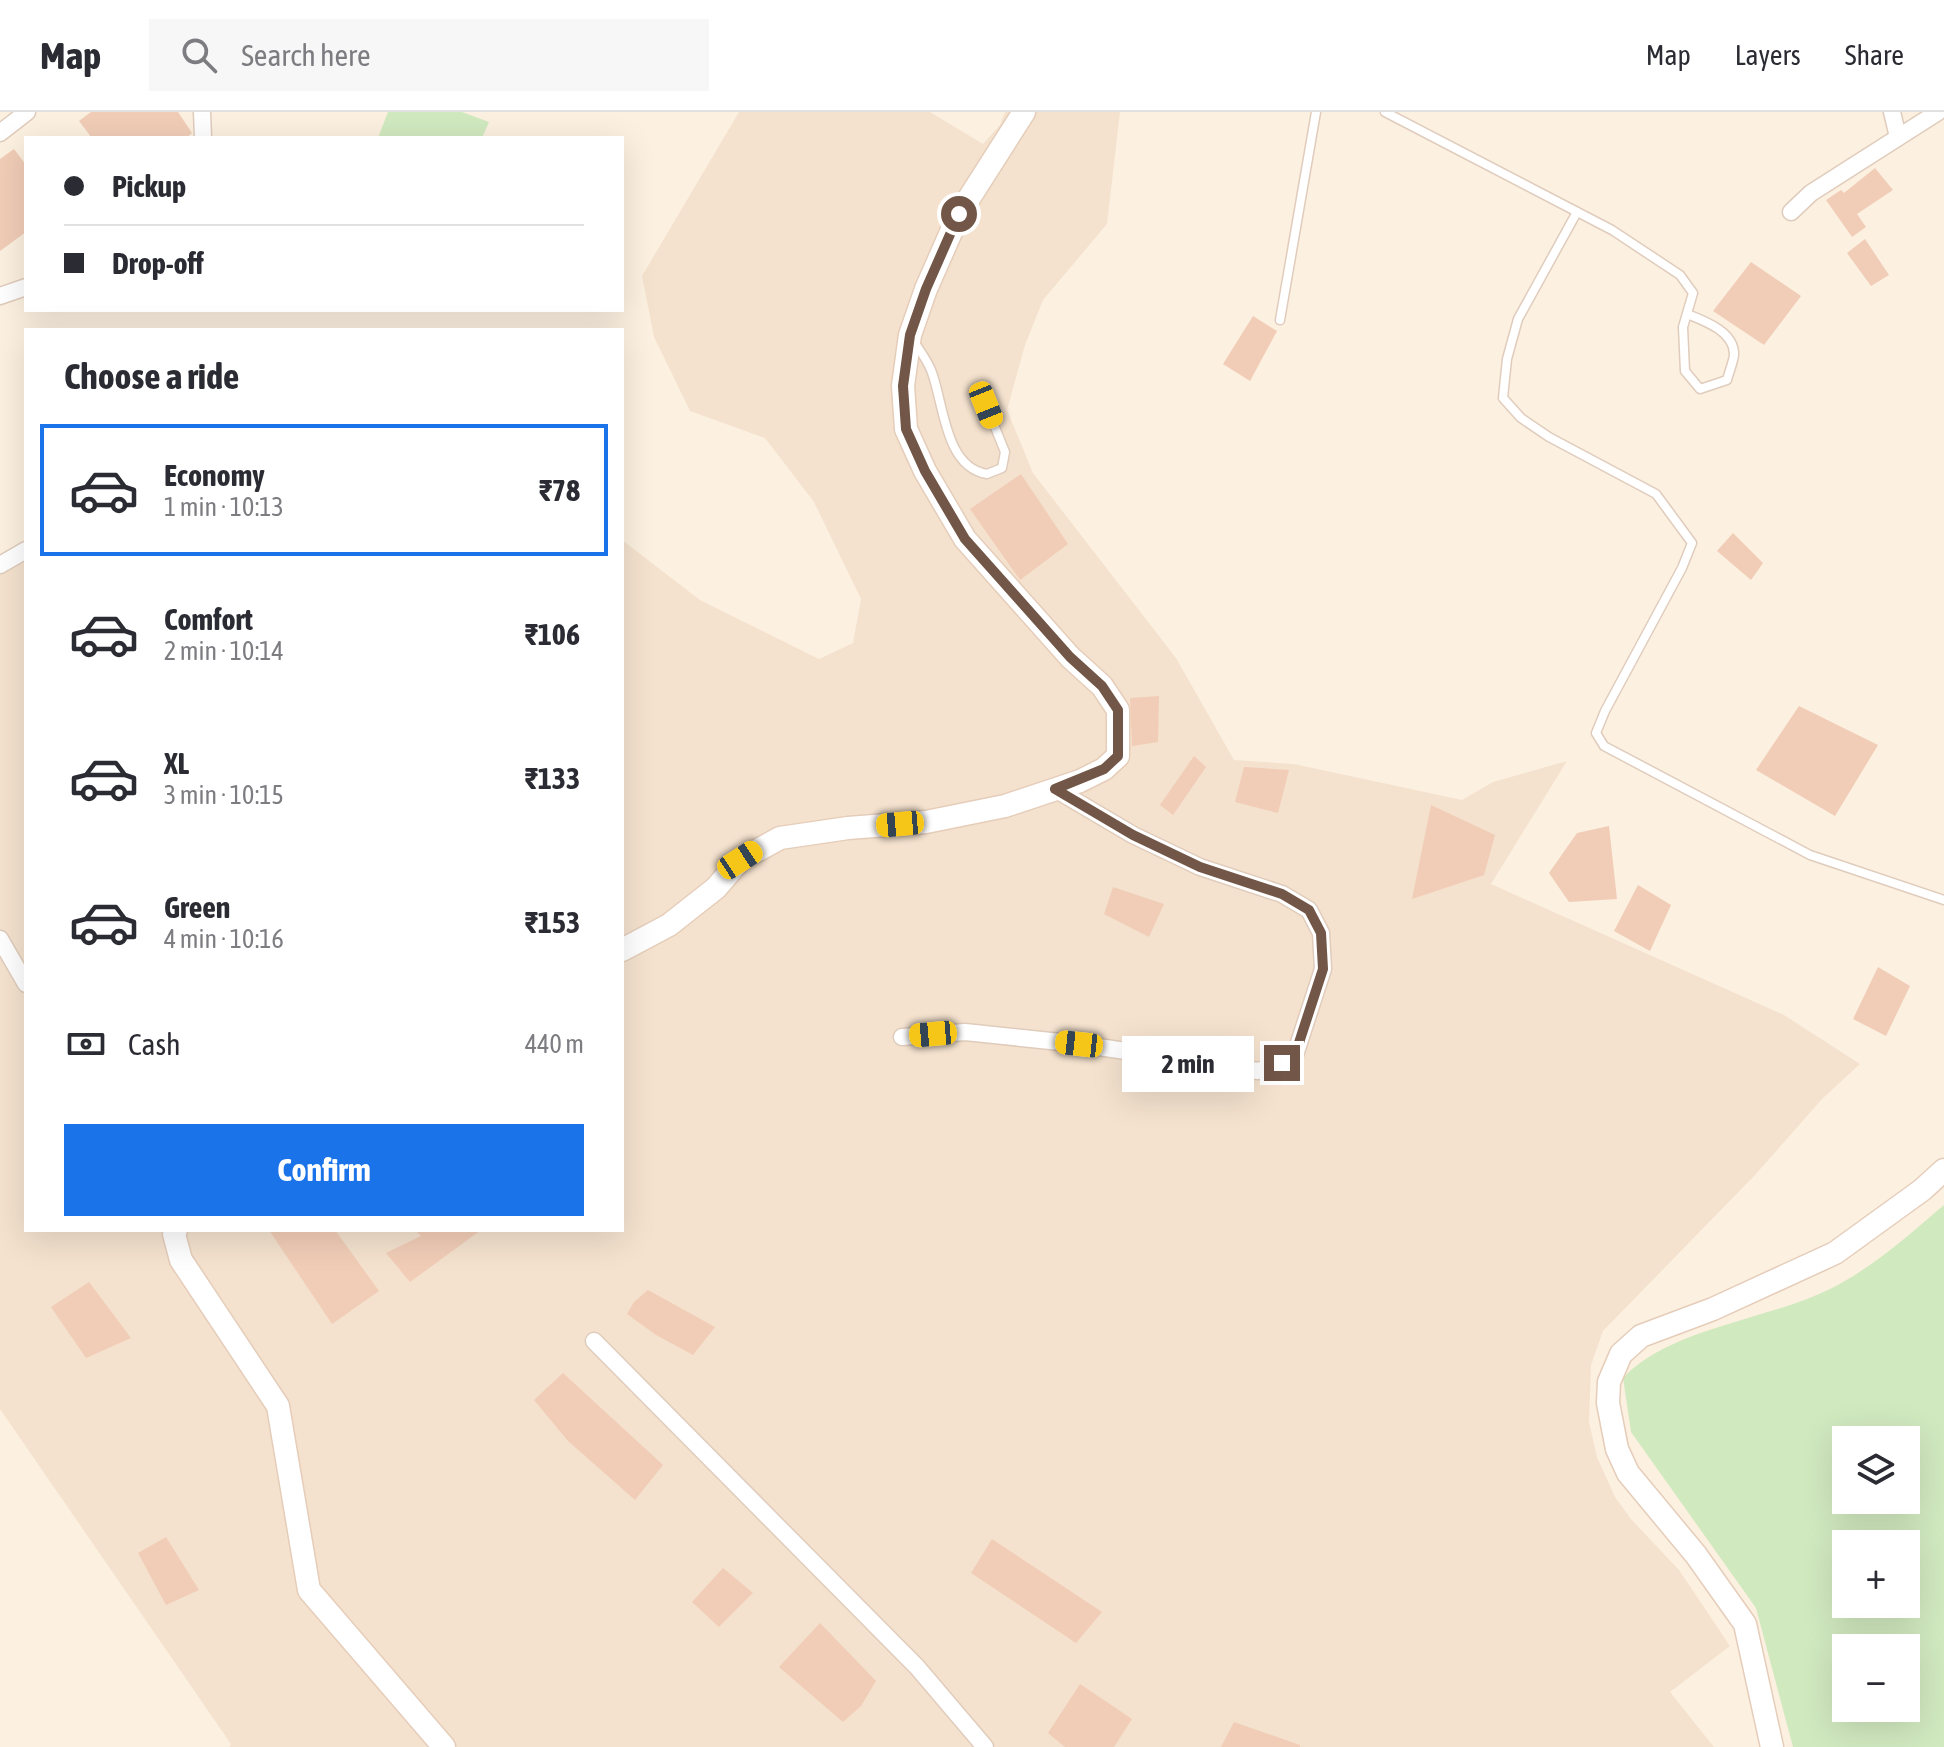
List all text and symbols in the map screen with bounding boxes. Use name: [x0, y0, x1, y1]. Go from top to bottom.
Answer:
search box: [149, 19, 709, 91]
icon: search: [177, 33, 221, 77]
text: Map: [40, 34, 101, 77]
text: Search here: [241, 38, 371, 72]
text: Map: [1646, 39, 1691, 71]
text: Layers: [1735, 39, 1801, 71]
text: Share: [1845, 39, 1904, 71]
text: Pickup: [112, 169, 186, 203]
route start: [941, 196, 977, 232]
text: Drop-off: [112, 246, 204, 280]
text: Choose a ride: [64, 355, 239, 397]
car: [966, 378, 1006, 432]
icon: car: [68, 454, 140, 526]
text: Economy: [164, 458, 265, 492]
text: ₹78: [539, 473, 580, 507]
text: 1 min · 10:13: [164, 492, 284, 522]
icon: car: [68, 598, 140, 670]
text: Comfort: [164, 602, 253, 636]
text: ₹106: [525, 617, 580, 651]
text: 2 min · 10:14: [164, 636, 284, 666]
icon: car: [68, 742, 140, 814]
text: XL: [164, 746, 189, 780]
text: ₹133: [525, 761, 580, 795]
text: 3 min · 10:15: [164, 780, 284, 810]
car: [875, 810, 925, 838]
car: [713, 837, 767, 883]
icon: car: [68, 886, 140, 958]
text: Green: [164, 890, 230, 924]
text: ₹153: [525, 905, 580, 939]
text: 4 min · 10:16: [164, 924, 284, 954]
car: [908, 1020, 958, 1048]
icon: cash: [64, 1022, 108, 1066]
text: Cash: [128, 1027, 181, 1061]
text: 440 m: [525, 1029, 584, 1059]
car: [1054, 1030, 1104, 1058]
callout: 2 min: [1122, 1035, 1254, 1091]
route end: [1264, 1045, 1300, 1081]
text: 2 min: [1161, 1049, 1215, 1079]
button: Confirm: [64, 1124, 584, 1216]
map controls: [1832, 1426, 1920, 1722]
button: layers: [1832, 1426, 1920, 1514]
button: +: [1832, 1530, 1920, 1618]
button: −: [1832, 1634, 1920, 1722]

